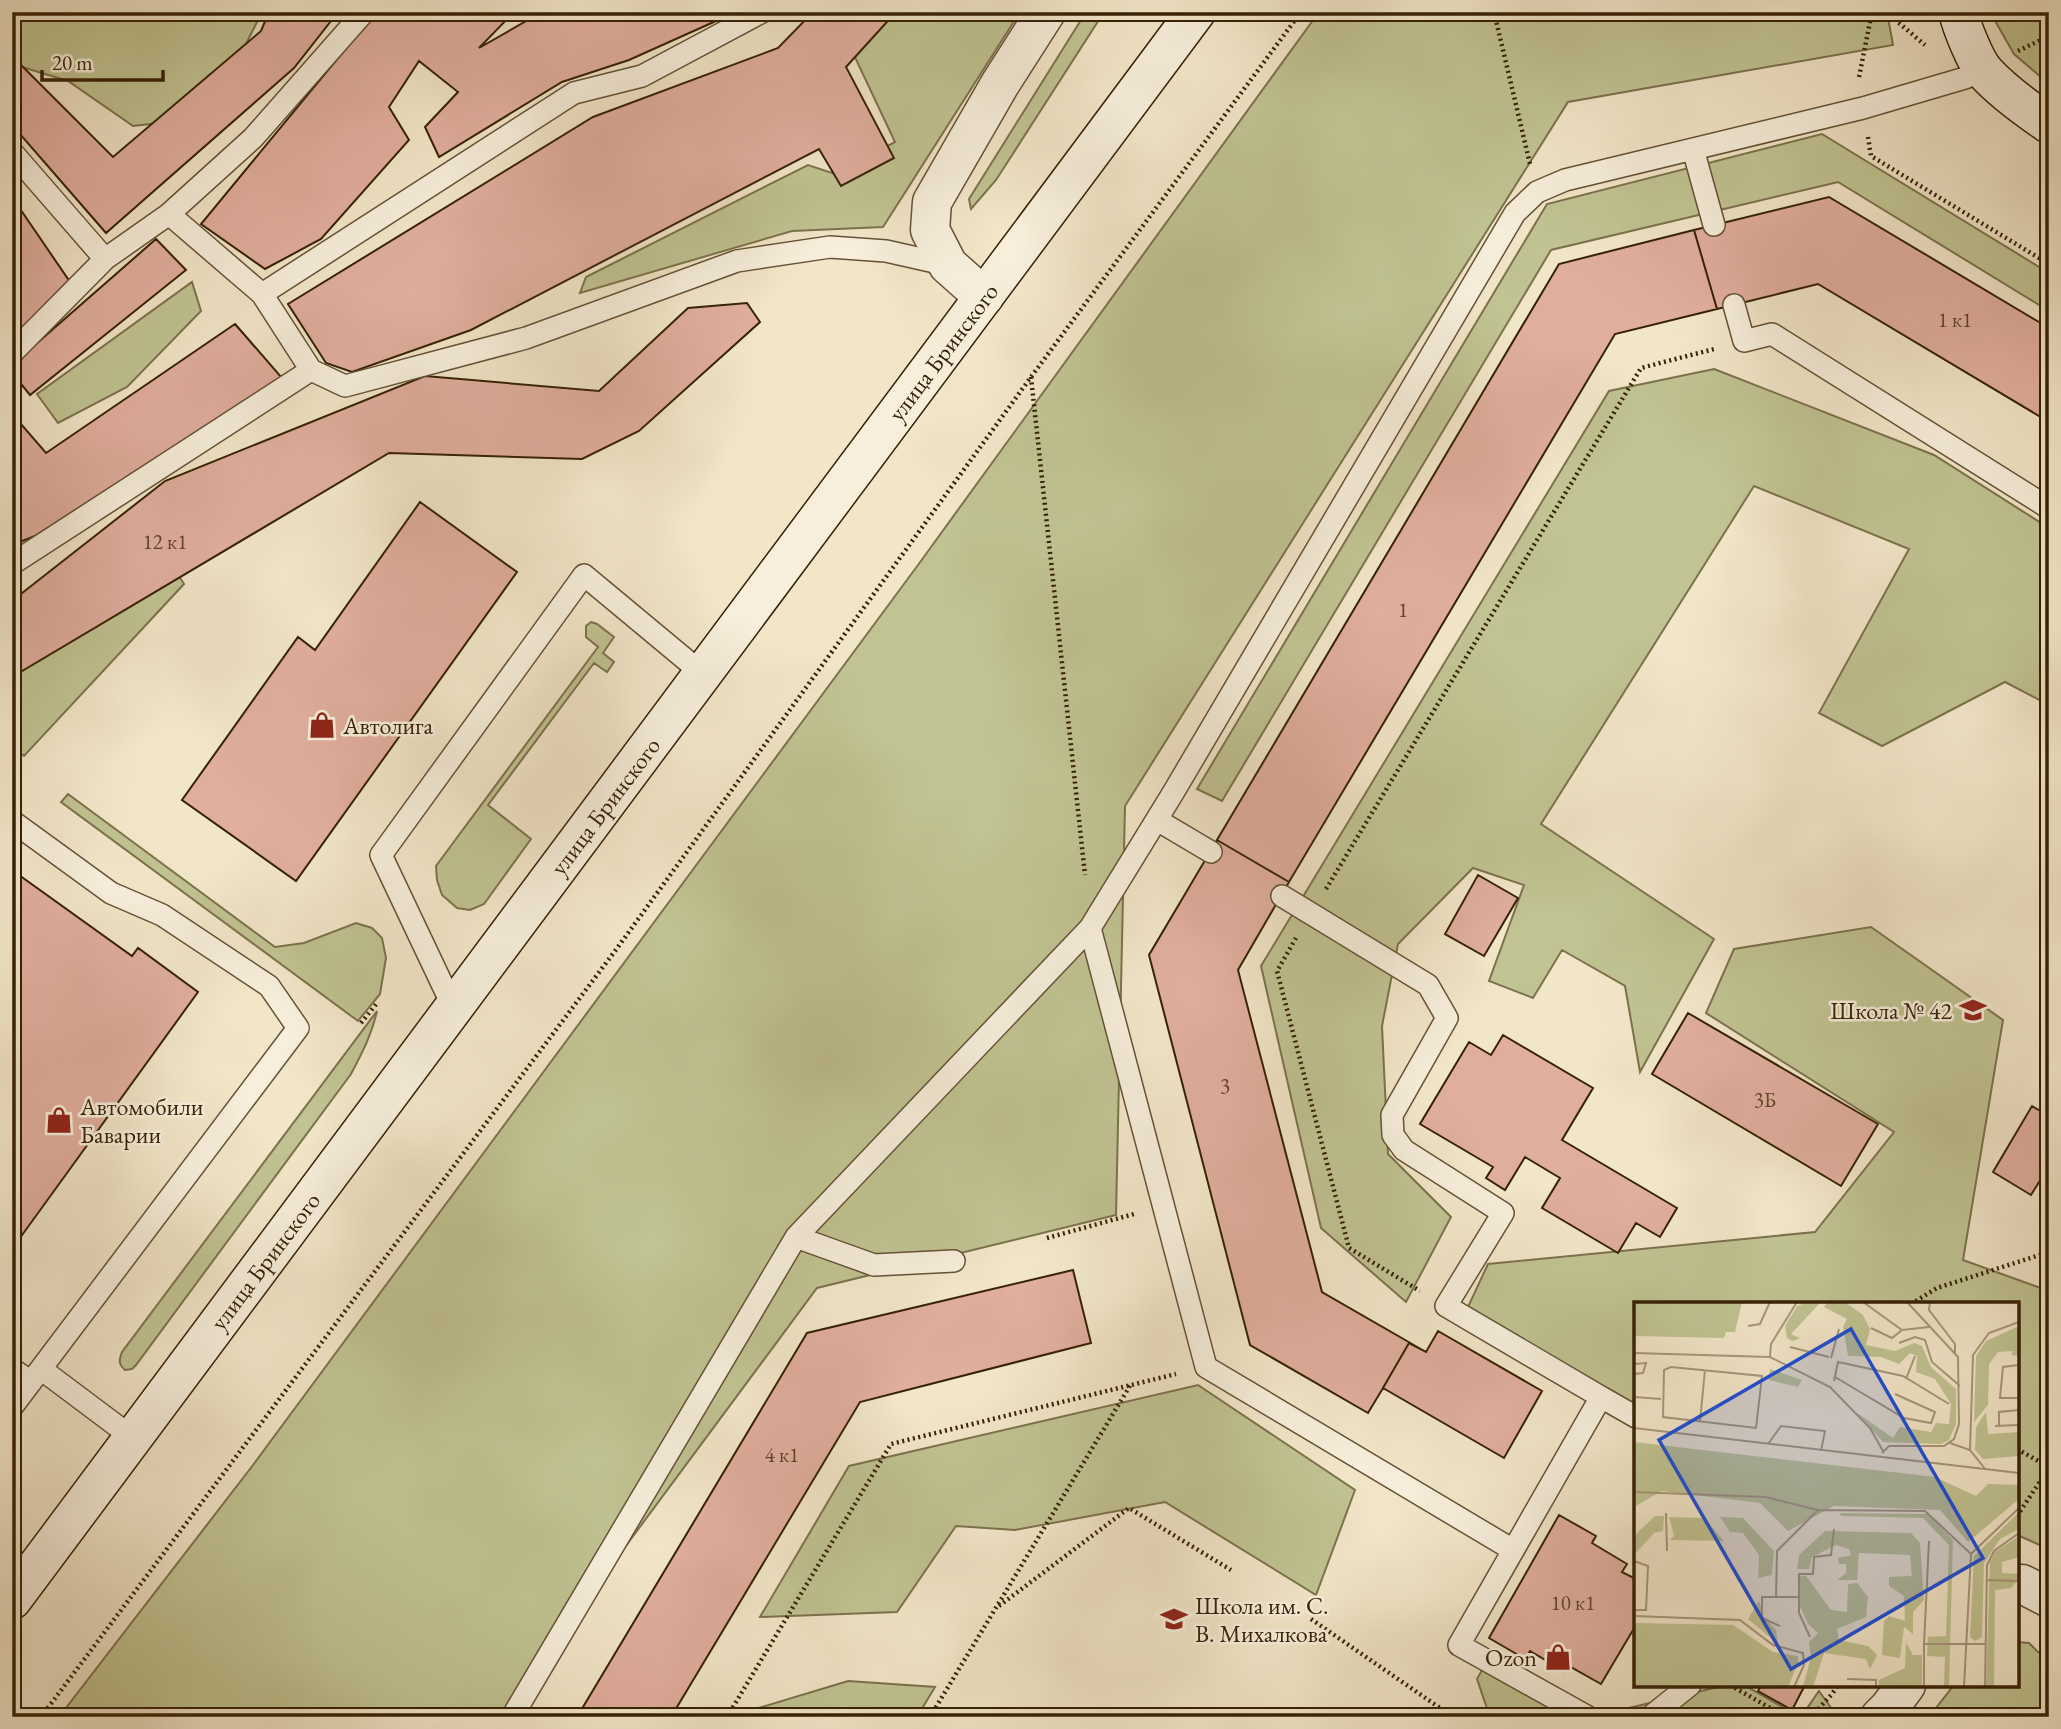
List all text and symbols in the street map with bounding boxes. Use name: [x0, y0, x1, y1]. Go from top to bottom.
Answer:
scale bar: [42, 38, 163, 82]
text: 20 m: [52, 49, 93, 76]
street label: улица Бринского: [881, 277, 1005, 427]
house number: 1 к1: [1938, 306, 1972, 333]
house number: 12 к1: [143, 528, 187, 555]
house number: 1: [1398, 596, 1408, 623]
shop icon: Автолига: [307, 710, 337, 740]
place label: Автолига: [342, 710, 434, 741]
street label: улица Бринского: [543, 731, 667, 881]
place label: Школа № 42: [1830, 995, 1952, 1026]
school or university icon: Школа № 42: [1958, 995, 1988, 1025]
house number: 3: [1220, 1072, 1230, 1099]
house number: 3Б: [1754, 1086, 1776, 1113]
place label: Автомобили Баварии: [79, 1091, 204, 1150]
shop icon: Автомобили Баварии: [44, 1105, 74, 1135]
street label: улица Бринского: [203, 1186, 327, 1336]
inset map: [1634, 1302, 2019, 1687]
house number: 4 к1: [765, 1441, 799, 1468]
house number: 10 к1: [1551, 1589, 1595, 1616]
place label: Школа им. С. В. Михалкова: [1195, 1590, 1329, 1649]
school or university icon: Школа им. С. В. Михалкова: [1159, 1604, 1189, 1634]
place label: Ozon: [1485, 1642, 1537, 1673]
shop icon: Ozon: [1543, 1642, 1573, 1672]

